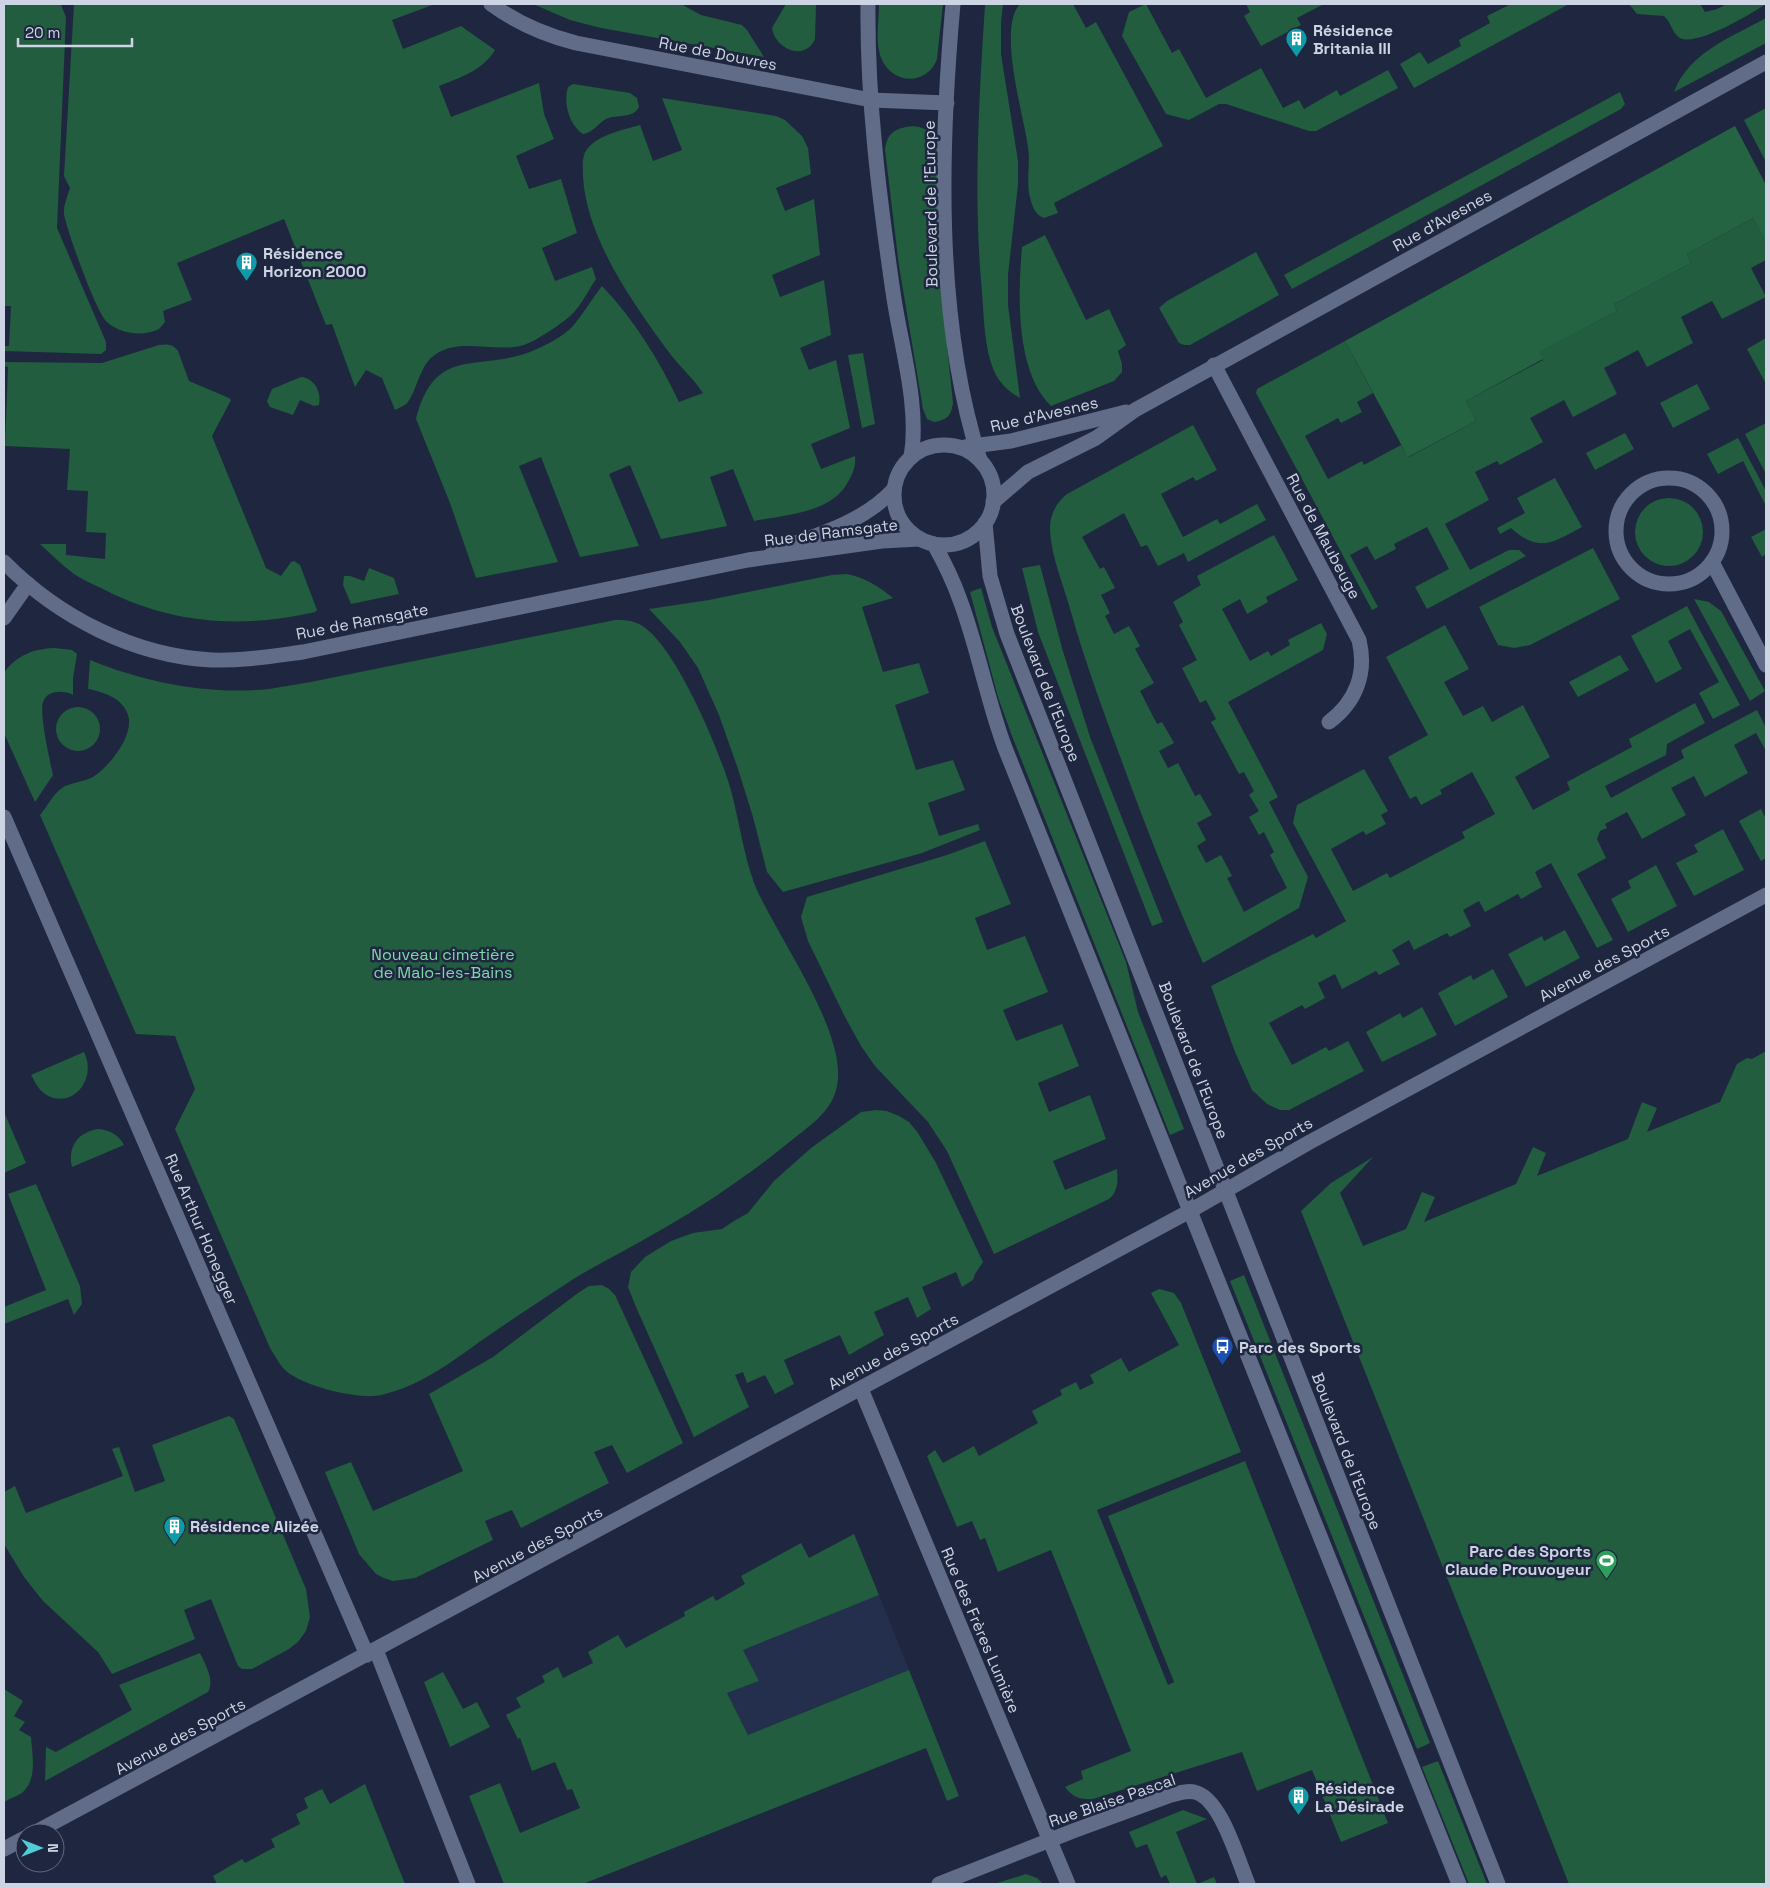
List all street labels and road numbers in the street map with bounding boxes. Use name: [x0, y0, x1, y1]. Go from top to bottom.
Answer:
street label: Rue de Douvres: [657, 32, 779, 75]
street label: Boulevard de l'Europe: [919, 120, 942, 288]
street label: Rue d'Avesnes: [1389, 185, 1495, 256]
street label: Rue d'Avesnes: [988, 392, 1100, 437]
street label: Rue de Maubeuge: [1282, 470, 1366, 603]
street label: Rue de Ramsgate: [763, 514, 899, 551]
street label: Rue de Ramsgate: [294, 598, 430, 645]
street label: Boulevard de l'Europe: [1006, 601, 1085, 765]
street label: Avenue des Sports: [1535, 920, 1673, 1007]
street label: Boulevard de l'Europe: [1154, 978, 1233, 1142]
street label: Avenue des Sports: [1180, 1112, 1316, 1203]
street label: Rue Arthur Honegger: [160, 1151, 243, 1308]
street label: Avenue des Sports: [824, 1308, 962, 1395]
street label: Boulevard de l'Europe: [1307, 1369, 1386, 1533]
street label: Avenue des Sports: [468, 1501, 606, 1588]
street label: Rue des Frères Lumière: [936, 1544, 1025, 1716]
street label: Avenue des Sports: [111, 1693, 249, 1780]
street label: Rue Blaise Pascal: [1046, 1769, 1178, 1832]

